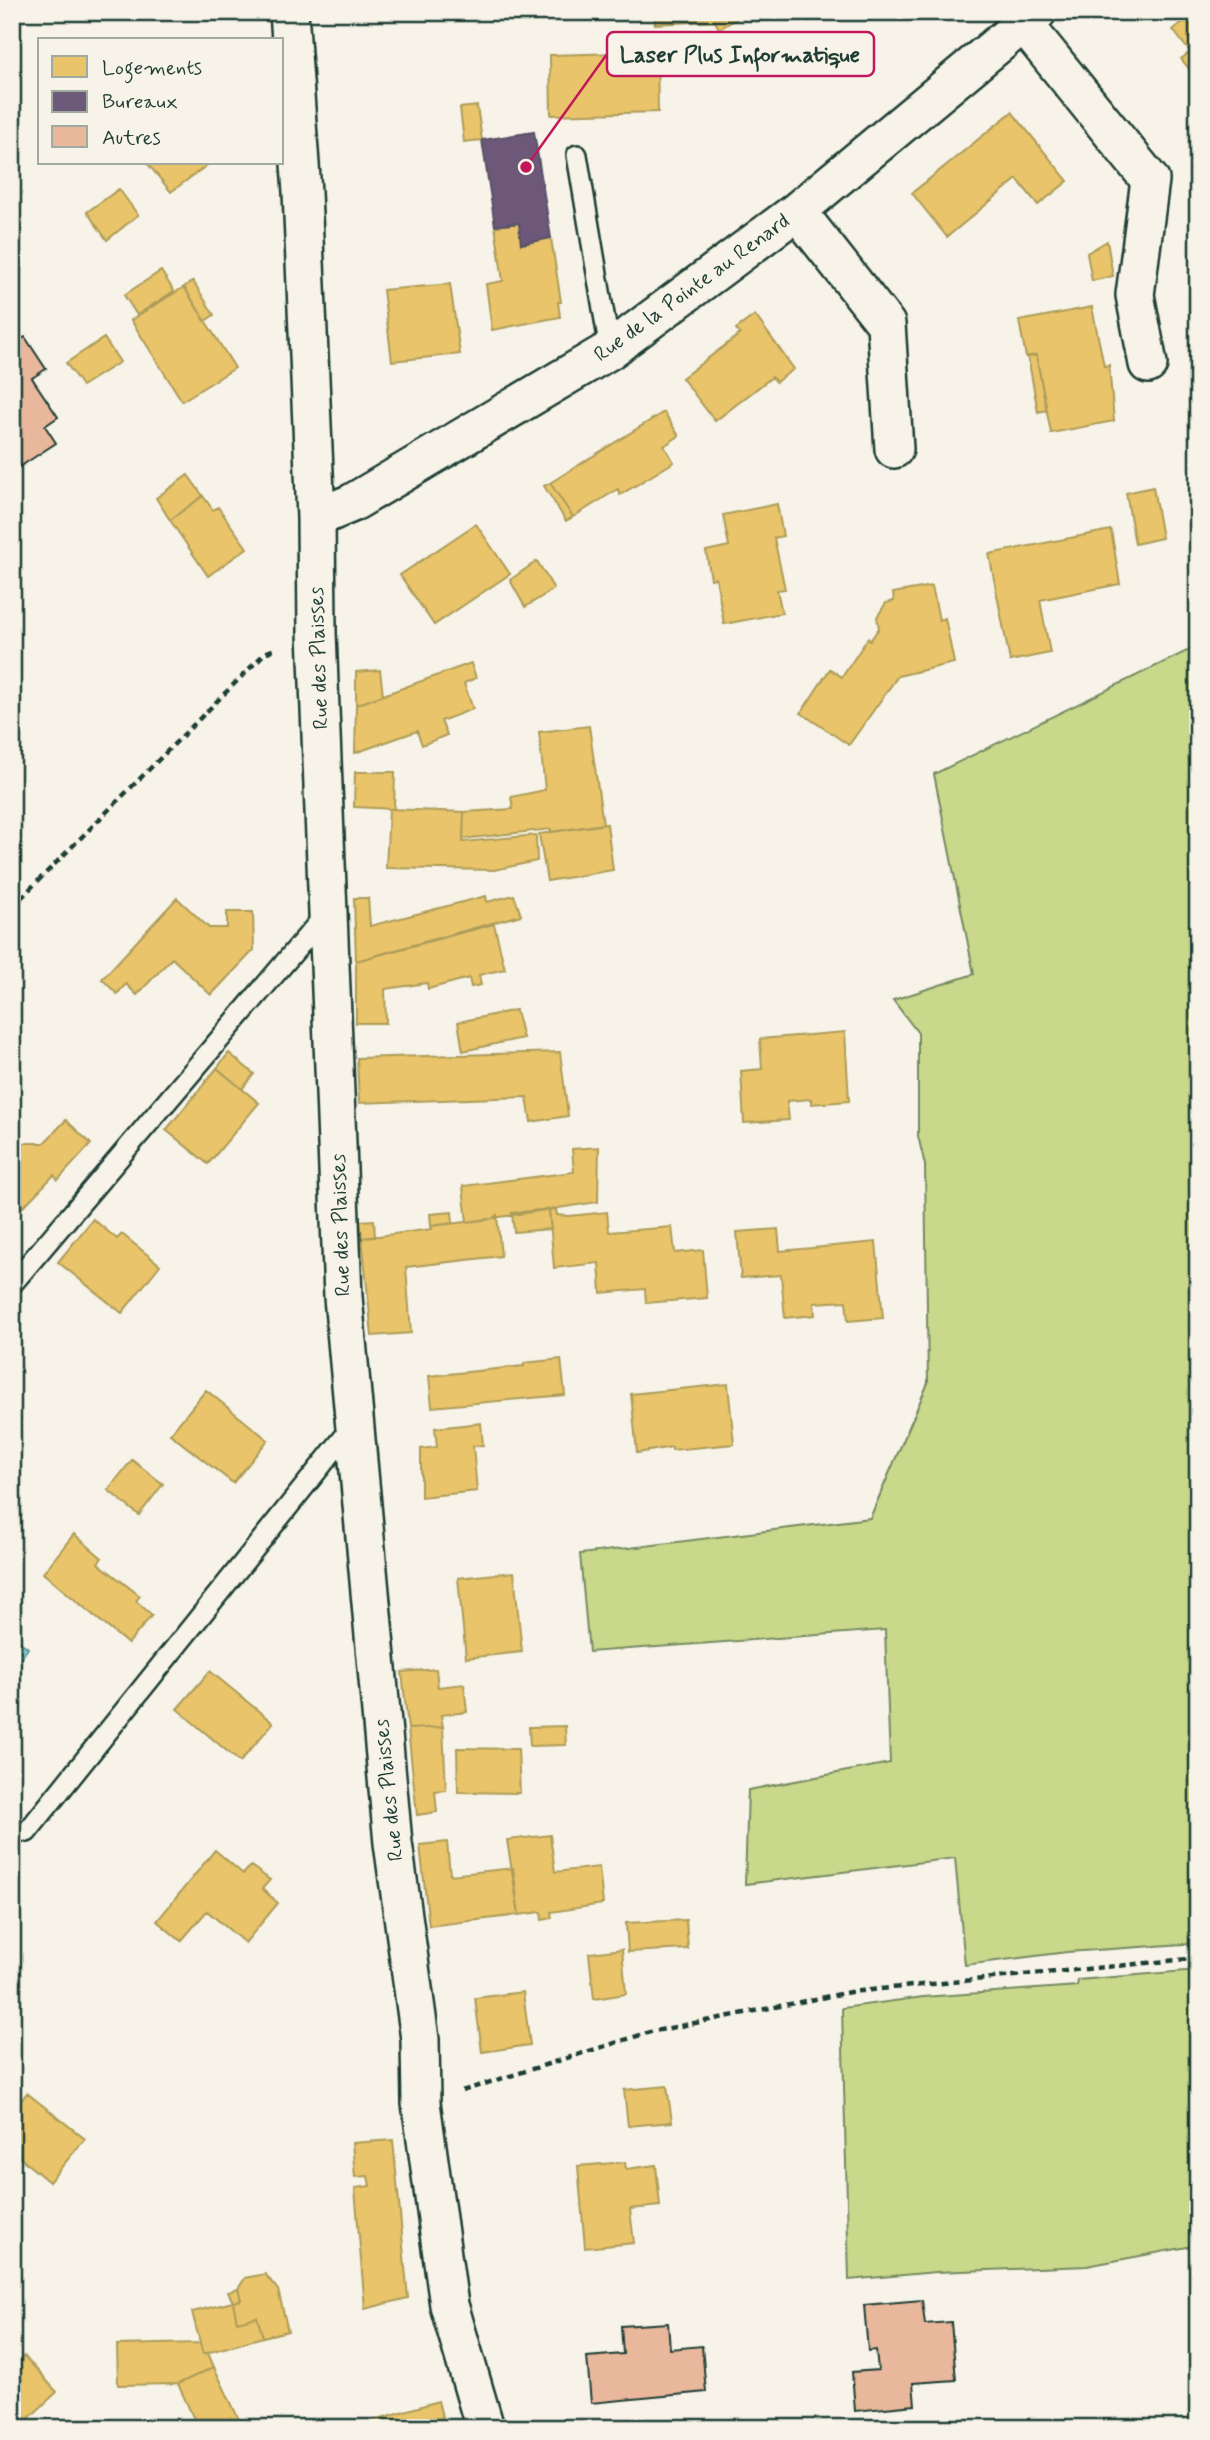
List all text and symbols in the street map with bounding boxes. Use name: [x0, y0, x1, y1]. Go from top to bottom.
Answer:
callout: Laser Plus Informatique: [607, 32, 874, 76]
legend: [38, 38, 284, 164]
text: Laser Plus Informatique: [620, 41, 860, 72]
text: Logements: [102, 54, 202, 84]
text: Bureaux: [102, 88, 178, 116]
text: Autres: [102, 124, 161, 152]
street label: Rue de la Pointe au Renard: [588, 207, 796, 369]
street label: Rue des Plaisses: [303, 586, 335, 730]
street label: Rue des Plaisses: [325, 1153, 357, 1297]
street label: Rue des Plaisses: [368, 1718, 410, 1862]

